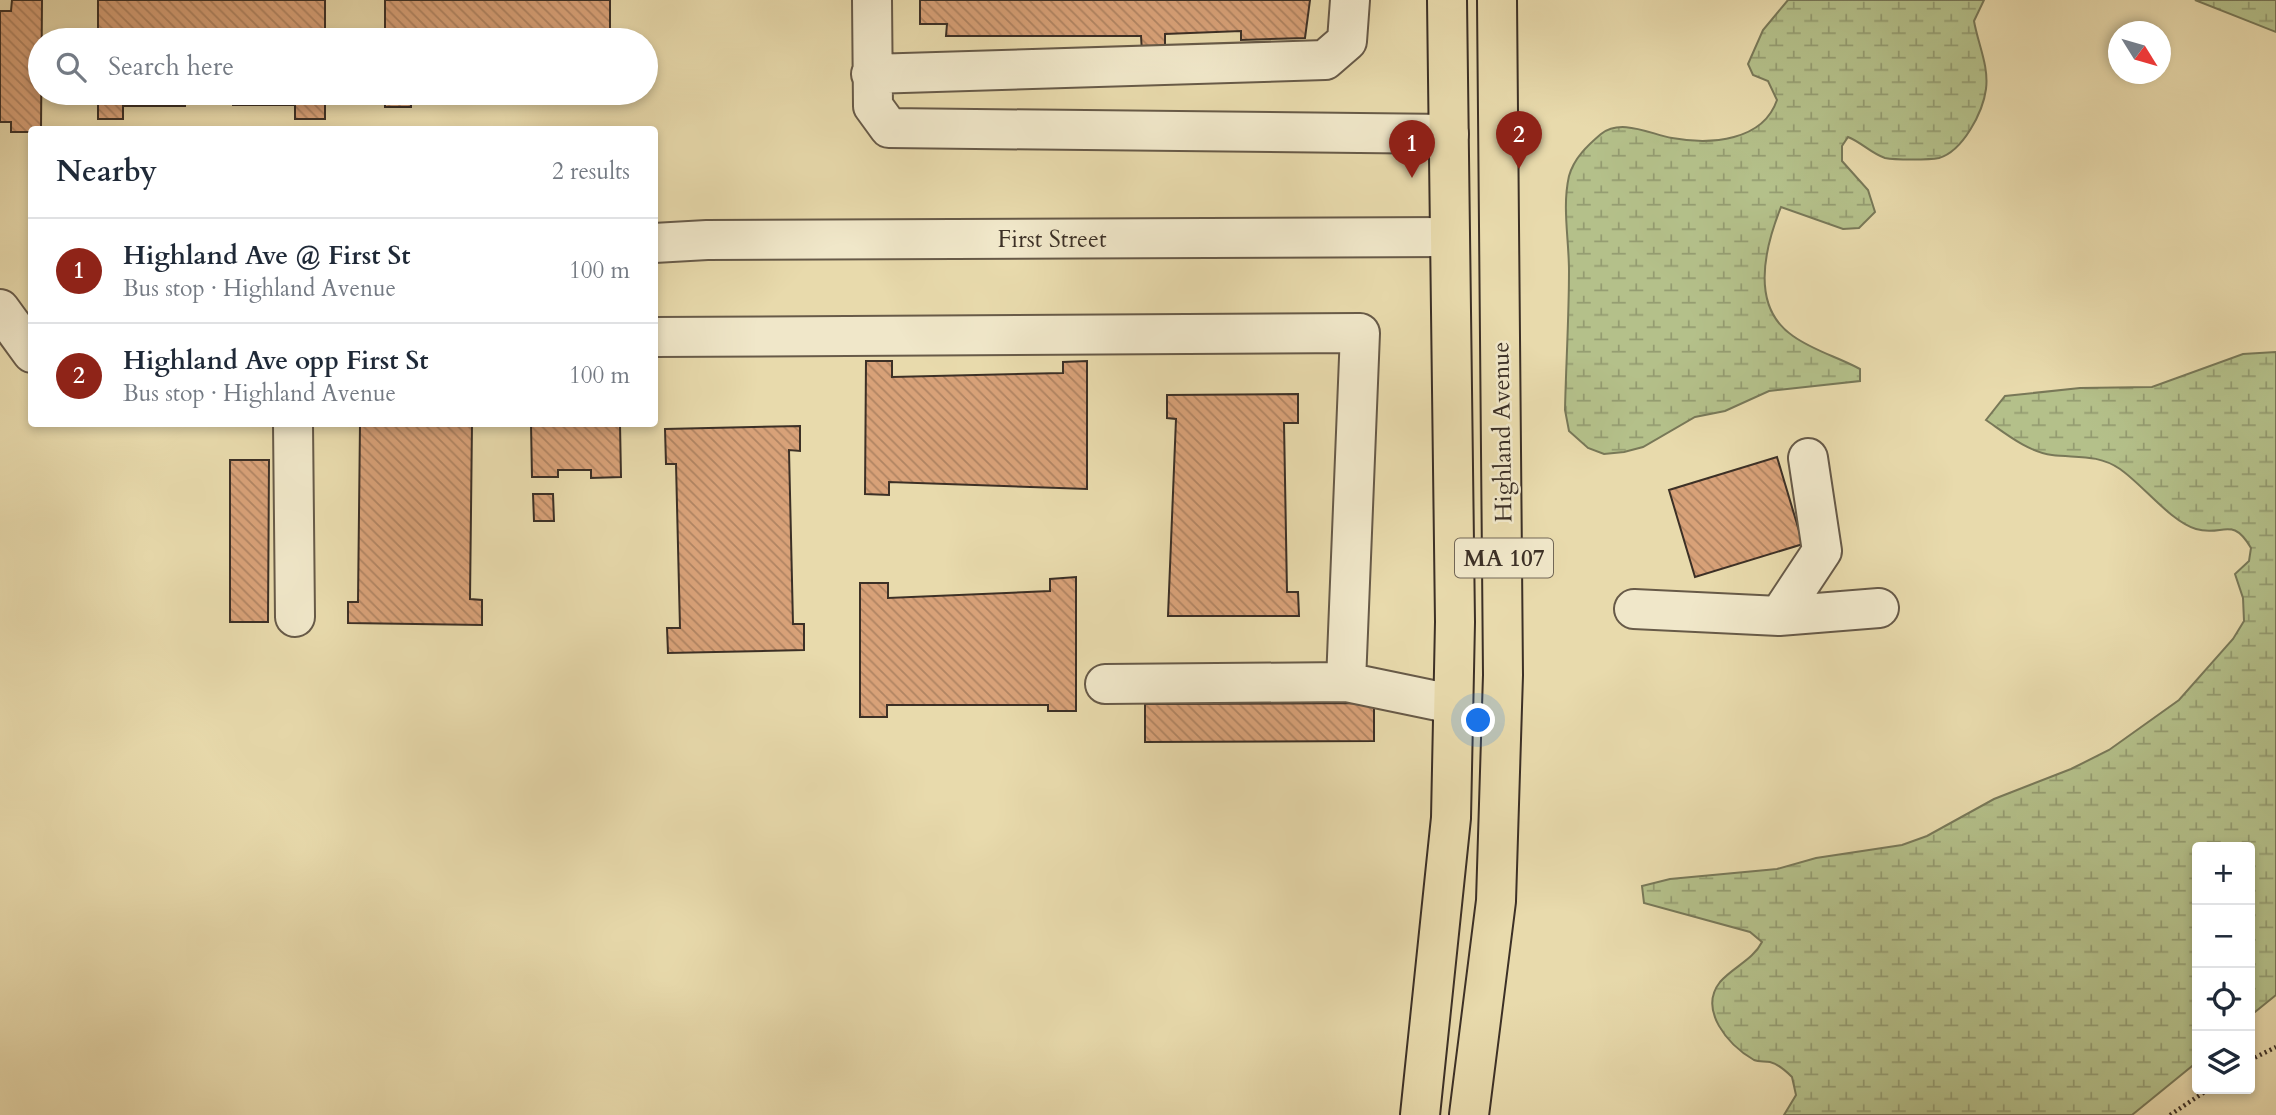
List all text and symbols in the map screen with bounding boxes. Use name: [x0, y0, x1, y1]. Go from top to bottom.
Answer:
north arrow: [2108, 21, 2171, 84]
search box: [28, 28, 658, 105]
icon: search: [52, 48, 90, 86]
text: Search here: [108, 49, 234, 84]
pin: 2: [1496, 111, 1542, 169]
pin: 1: [1389, 120, 1435, 178]
text: Nearby: [56, 151, 157, 192]
text: 2 results: [552, 156, 630, 187]
street label: First Street: [998, 223, 1107, 256]
text: Highland Ave @ First St: [123, 238, 410, 273]
text: 1: [73, 255, 85, 286]
text: 100 m: [569, 255, 630, 286]
text: Bus stop · Highland Avenue: [123, 273, 396, 304]
street label: Highland Avenue: [1484, 341, 1521, 523]
text: Highland Ave opp First St: [123, 343, 428, 378]
text: 2: [73, 360, 85, 391]
text: 100 m: [569, 360, 630, 391]
text: Bus stop · Highland Avenue: [123, 378, 396, 409]
road number: MA 107: [1455, 538, 1553, 578]
your location: [1461, 703, 1495, 737]
map controls: [2192, 842, 2255, 1094]
button: +: [2192, 842, 2255, 905]
button: −: [2192, 905, 2255, 968]
button: locate: [2192, 968, 2255, 1031]
button: layers: [2192, 1031, 2255, 1094]

